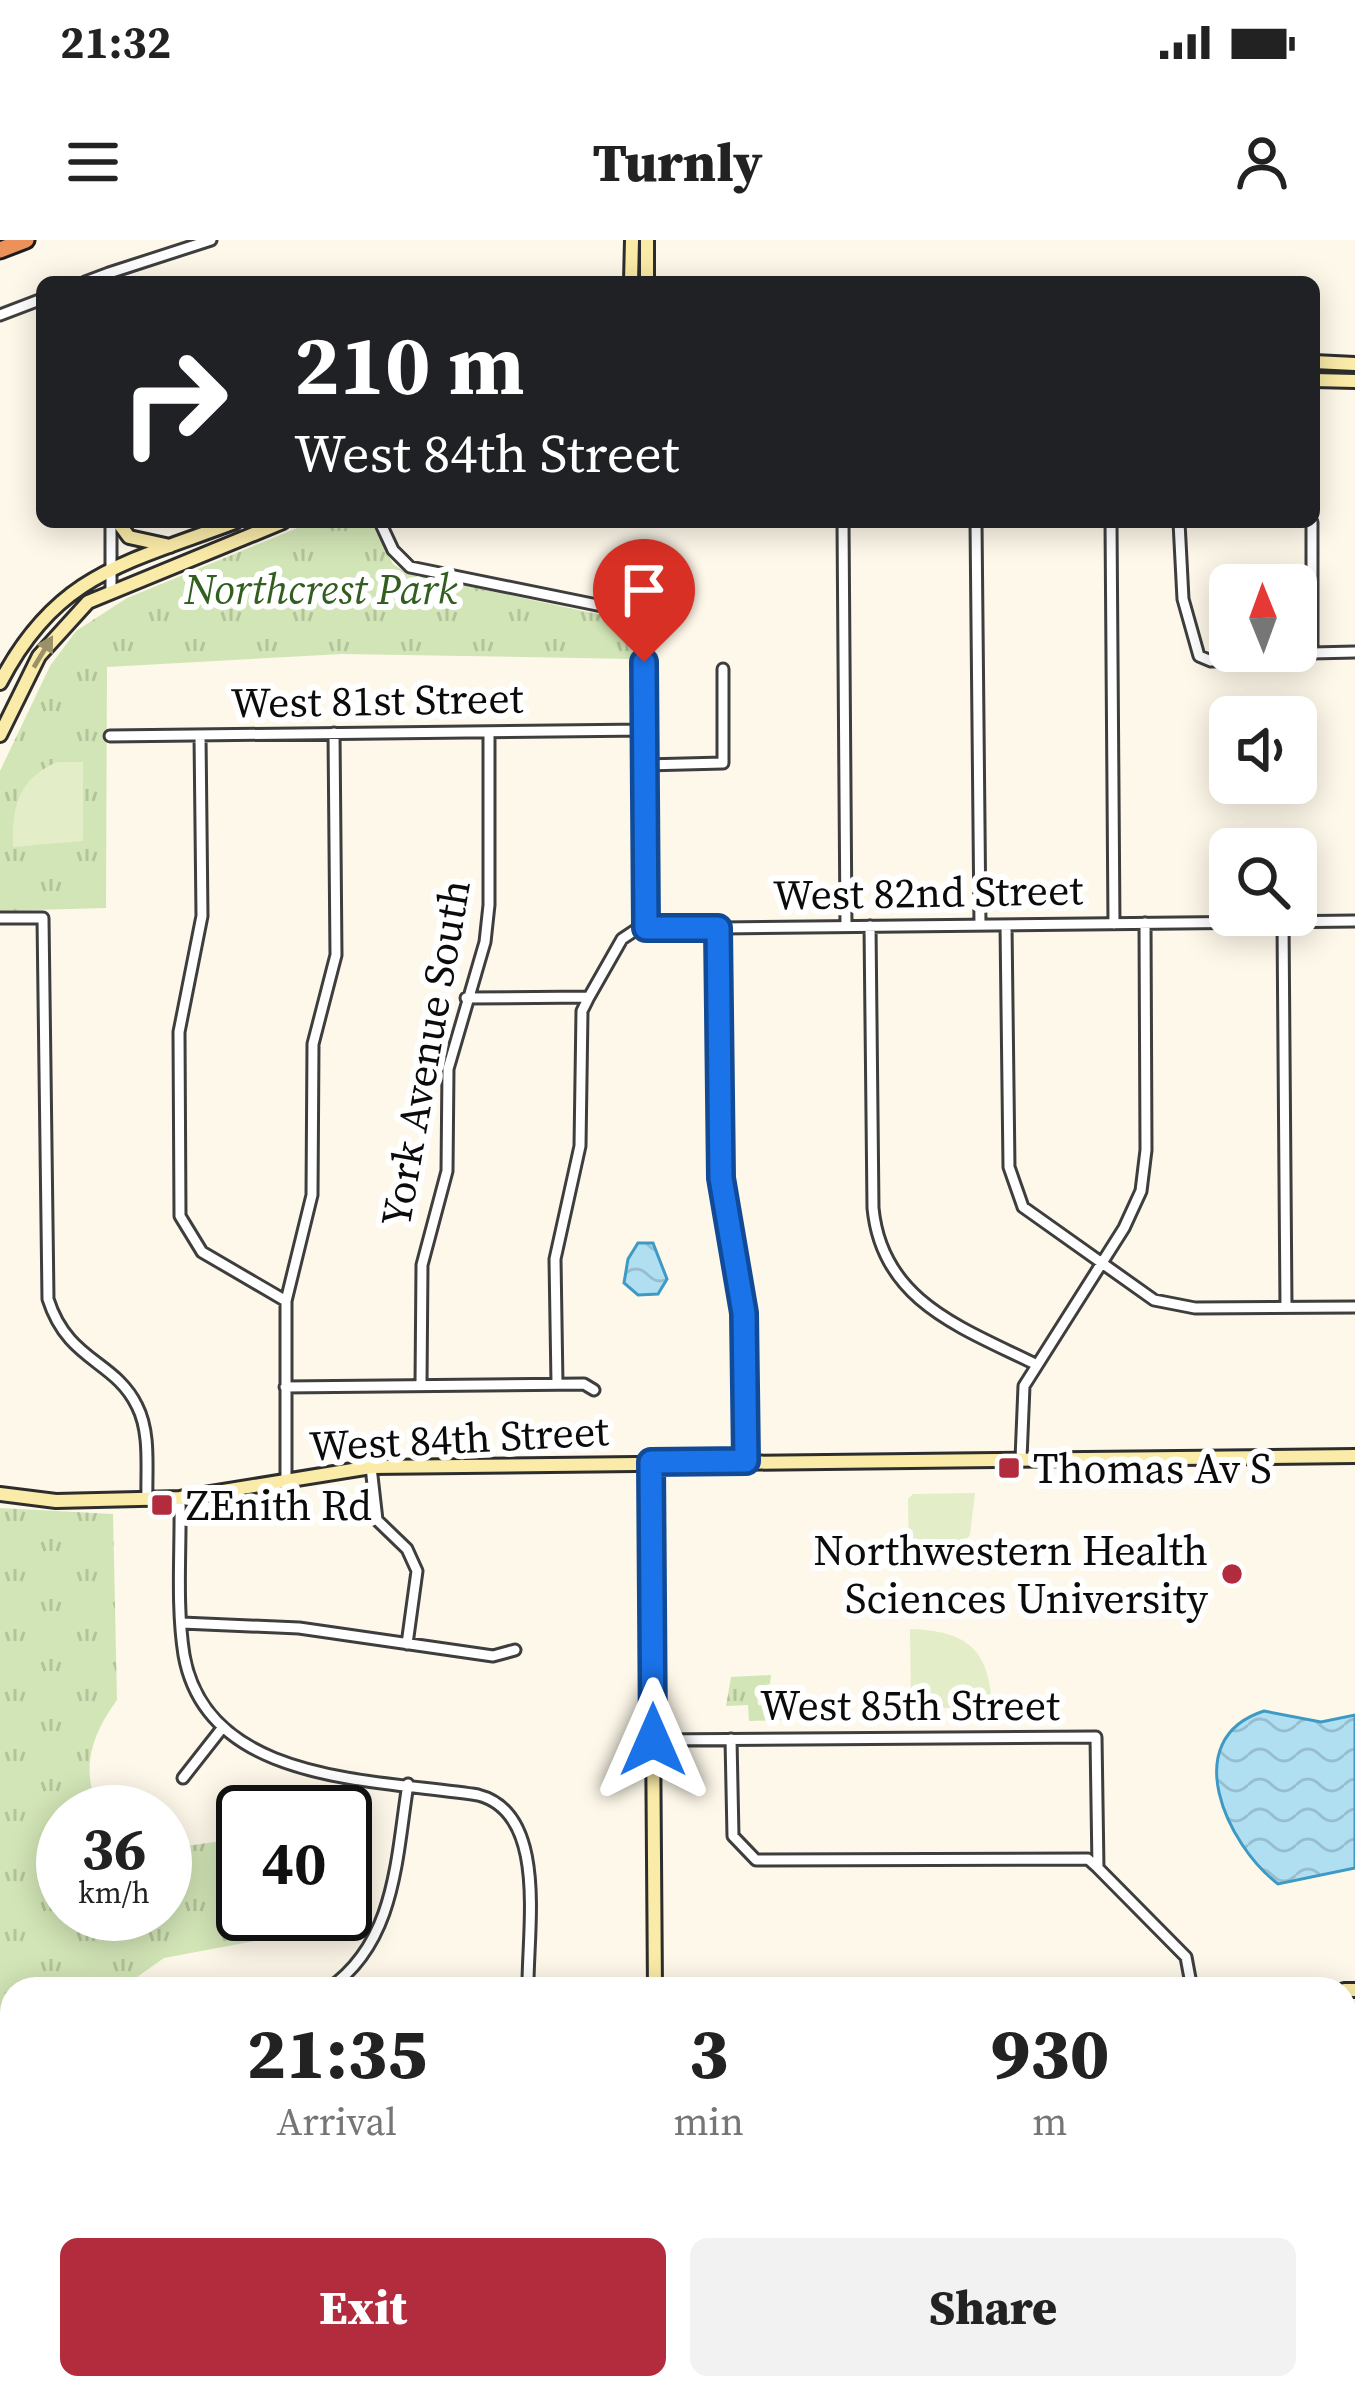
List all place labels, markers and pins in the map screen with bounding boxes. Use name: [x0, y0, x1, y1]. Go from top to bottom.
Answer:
pin: [593, 539, 695, 662]
place label: Thomas Av S: [1033, 1439, 1272, 1497]
marker: Thomas Av S: [996, 1455, 1022, 1481]
place label: ZEnith Rd: [186, 1476, 372, 1534]
marker: ZEnith Rd: [149, 1492, 175, 1518]
place label: Northwestern Health Sciences University: [813, 1521, 1208, 1627]
marker: Northwestern Health Sciences University: [1219, 1561, 1245, 1587]

